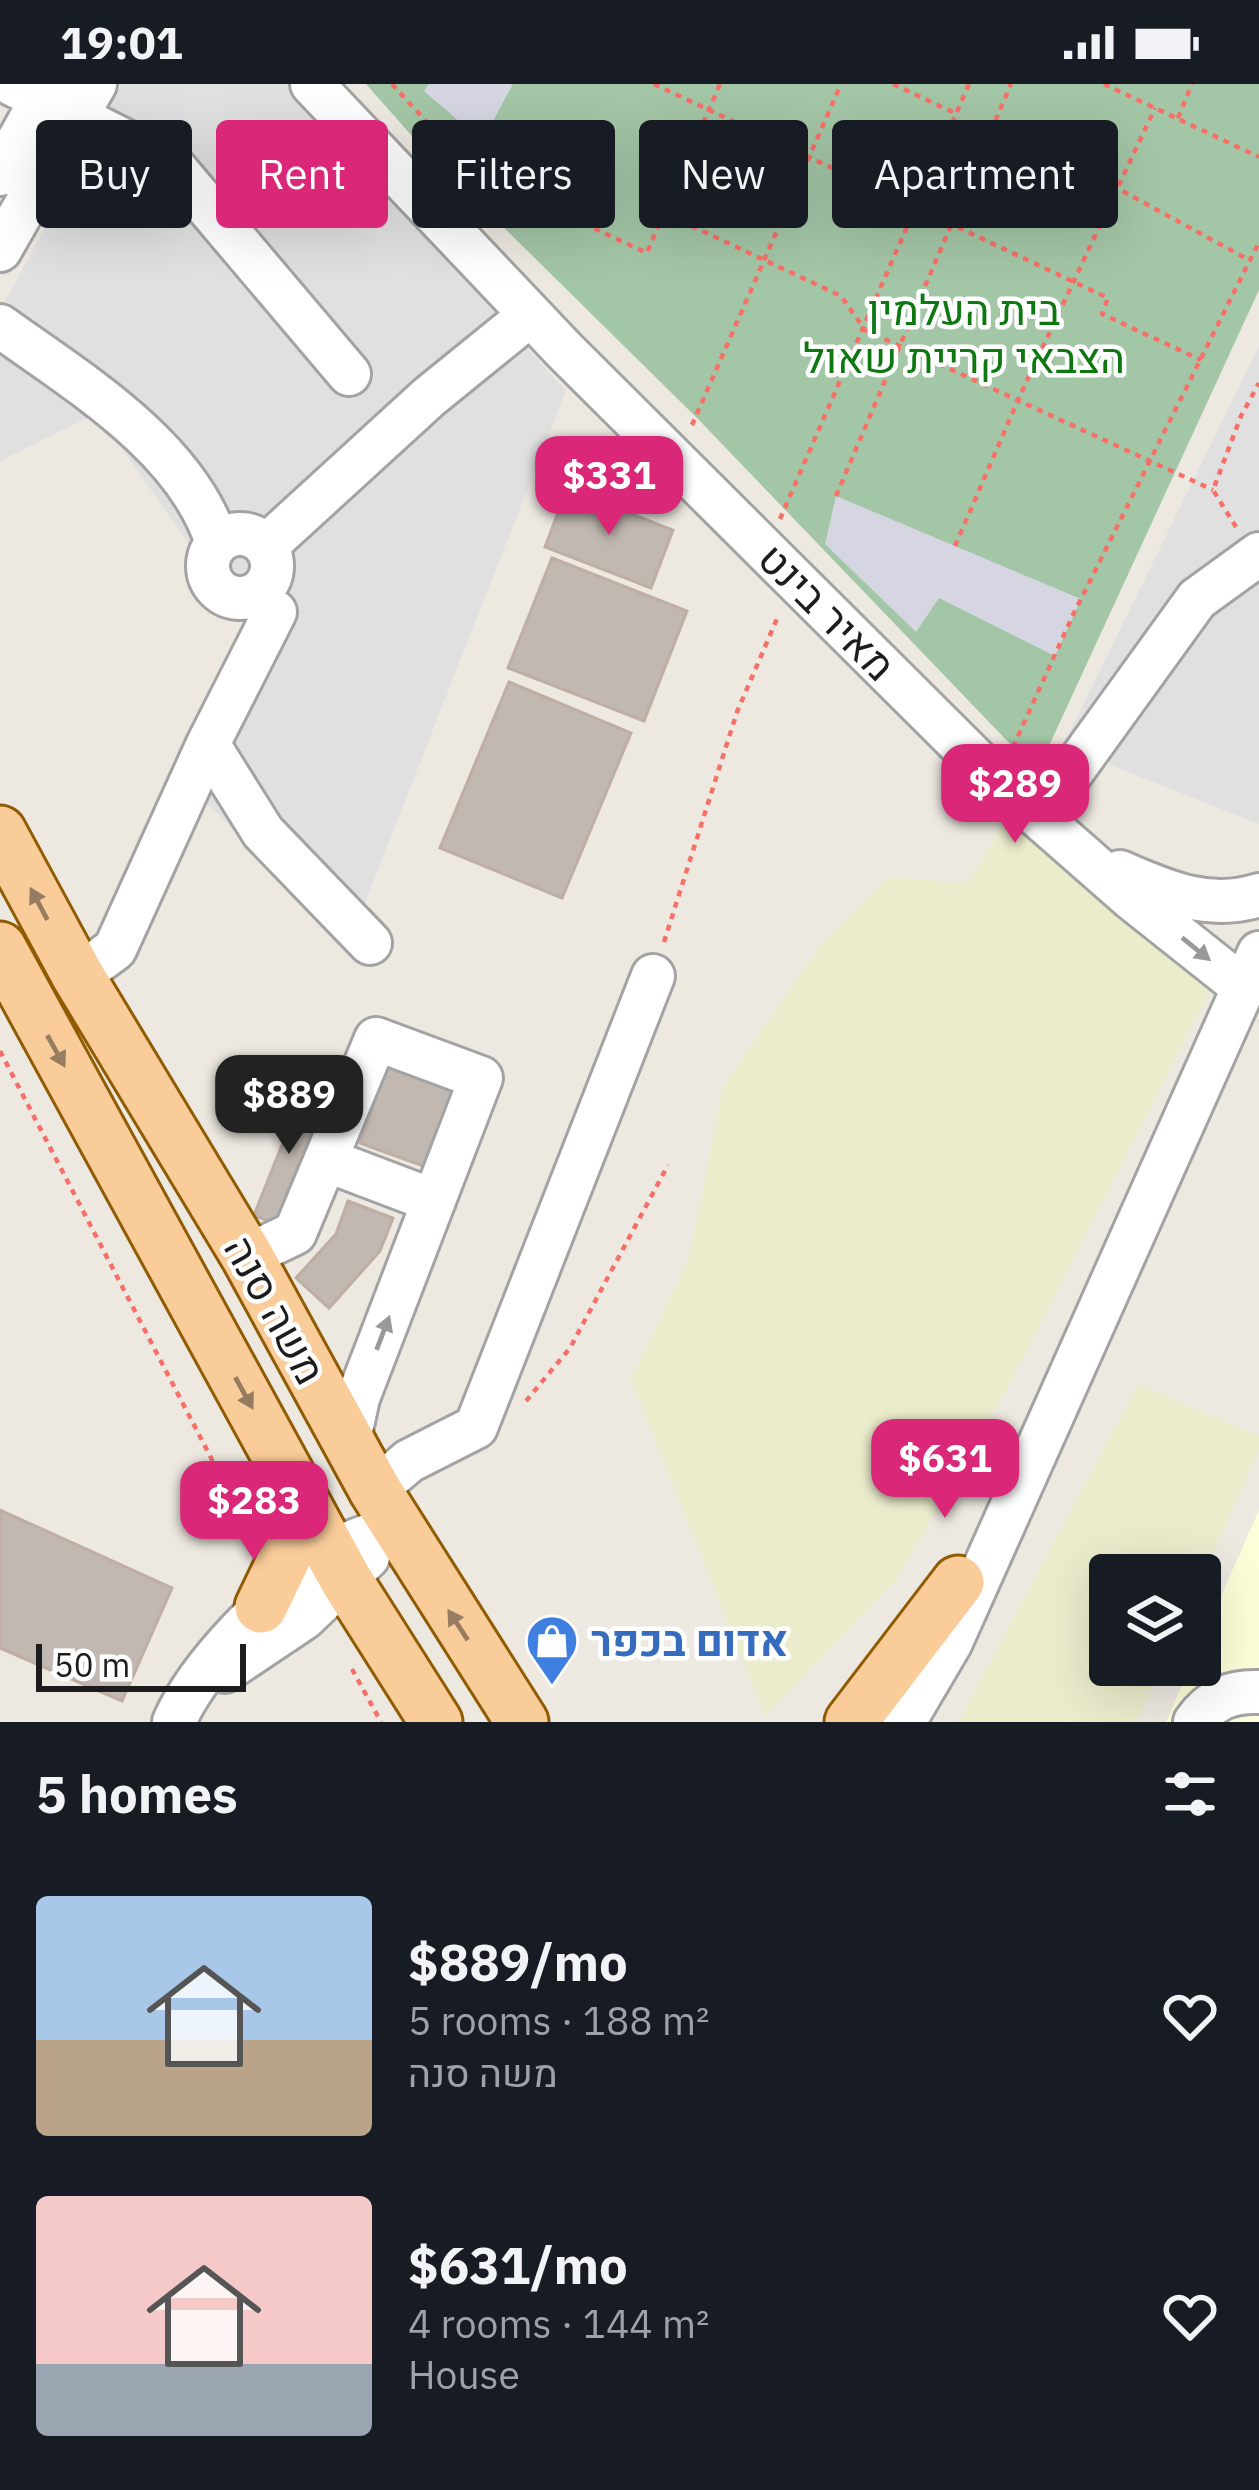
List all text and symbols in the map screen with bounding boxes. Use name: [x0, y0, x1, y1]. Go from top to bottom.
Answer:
text: 19:01: [60, 13, 183, 71]
chip: Buy: [36, 120, 192, 228]
chip: Rent: [216, 120, 388, 228]
chip: Filters: [412, 120, 615, 228]
chip: New: [639, 120, 808, 228]
chip: Apartment: [832, 120, 1118, 228]
park label: בית העלמין הצבאי קריית שאול: [803, 282, 1125, 385]
pin: $331: [538, 436, 680, 538]
text: $331: [562, 449, 656, 500]
street label: מאיר בינט: [747, 531, 908, 692]
pin: $289: [944, 744, 1086, 846]
text: $289: [968, 757, 1062, 808]
one-way arrow: [29, 886, 50, 921]
one-way arrow: [1181, 936, 1212, 961]
one-way arrow: [45, 1034, 66, 1068]
pin: $889: [218, 1055, 360, 1157]
text: $889: [242, 1068, 336, 1119]
street label: משה סנה: [212, 1226, 339, 1394]
one-way arrow: [375, 1315, 394, 1351]
one-way arrow: [233, 1376, 254, 1410]
pin: $631: [874, 1419, 1016, 1521]
text: $631: [898, 1432, 992, 1483]
pin: $283: [183, 1461, 325, 1563]
text: $283: [207, 1474, 301, 1525]
map controls: [1089, 1554, 1221, 1686]
button: layers: [1089, 1554, 1221, 1686]
one-way arrow: [448, 1608, 470, 1641]
shop icon: אדום בכפר: [524, 1613, 580, 1687]
place label: אדום בכפר: [591, 1613, 788, 1668]
scale bar: [36, 1638, 246, 1691]
text: 50 m: [54, 1643, 130, 1686]
text: 5 homes: [36, 1761, 238, 1827]
icon: filters: [1157, 1761, 1223, 1827]
text: $889/mo: [408, 1929, 628, 1995]
icon: home: [132, 1944, 276, 2088]
icon: heart: [1157, 1983, 1223, 2049]
text: 5 rooms · 188 m²: [408, 1995, 710, 2046]
text: משה סנה: [408, 2047, 558, 2098]
text: $631/mo: [408, 2232, 628, 2298]
icon: home: [132, 2244, 276, 2388]
icon: heart: [1157, 2283, 1223, 2349]
text: 4 rooms · 144 m²: [408, 2298, 710, 2349]
text: House: [408, 2349, 520, 2400]

